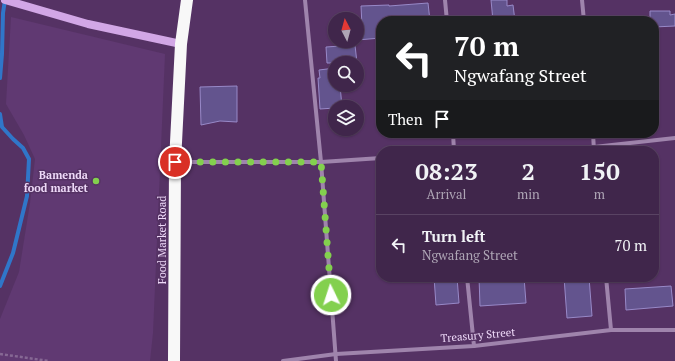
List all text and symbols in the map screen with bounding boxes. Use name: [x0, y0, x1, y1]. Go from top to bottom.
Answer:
north arrow: [328, 12, 364, 48]
map controls: [328, 12, 364, 136]
text: 70 m: [454, 27, 519, 64]
icon: left: [388, 32, 440, 84]
button: search: [328, 56, 364, 92]
text: Ngwafang Street: [454, 63, 587, 87]
button: layers: [328, 100, 364, 136]
icon: arrive: [431, 108, 453, 130]
text: Then: [388, 109, 423, 129]
pin: [158, 145, 192, 179]
icon: arrive: [164, 151, 186, 173]
text: 08:23: [415, 155, 478, 187]
text: 2: [522, 155, 535, 187]
text: 150: [579, 155, 620, 187]
place label: Bamenda food market: [24, 168, 89, 195]
marker: Bamenda food market: [91, 176, 101, 186]
text: Arrival: [427, 185, 466, 203]
text: min: [517, 185, 540, 203]
text: m: [594, 185, 605, 203]
street label: Food Market Road: [155, 196, 169, 284]
text: Turn left: [422, 226, 486, 246]
icon: left: [388, 234, 410, 256]
text: 70 m: [614, 235, 647, 255]
text: Ngwafang Street: [422, 246, 518, 264]
position arrow: [310, 274, 352, 316]
street label: Treasury Street: [440, 325, 516, 345]

